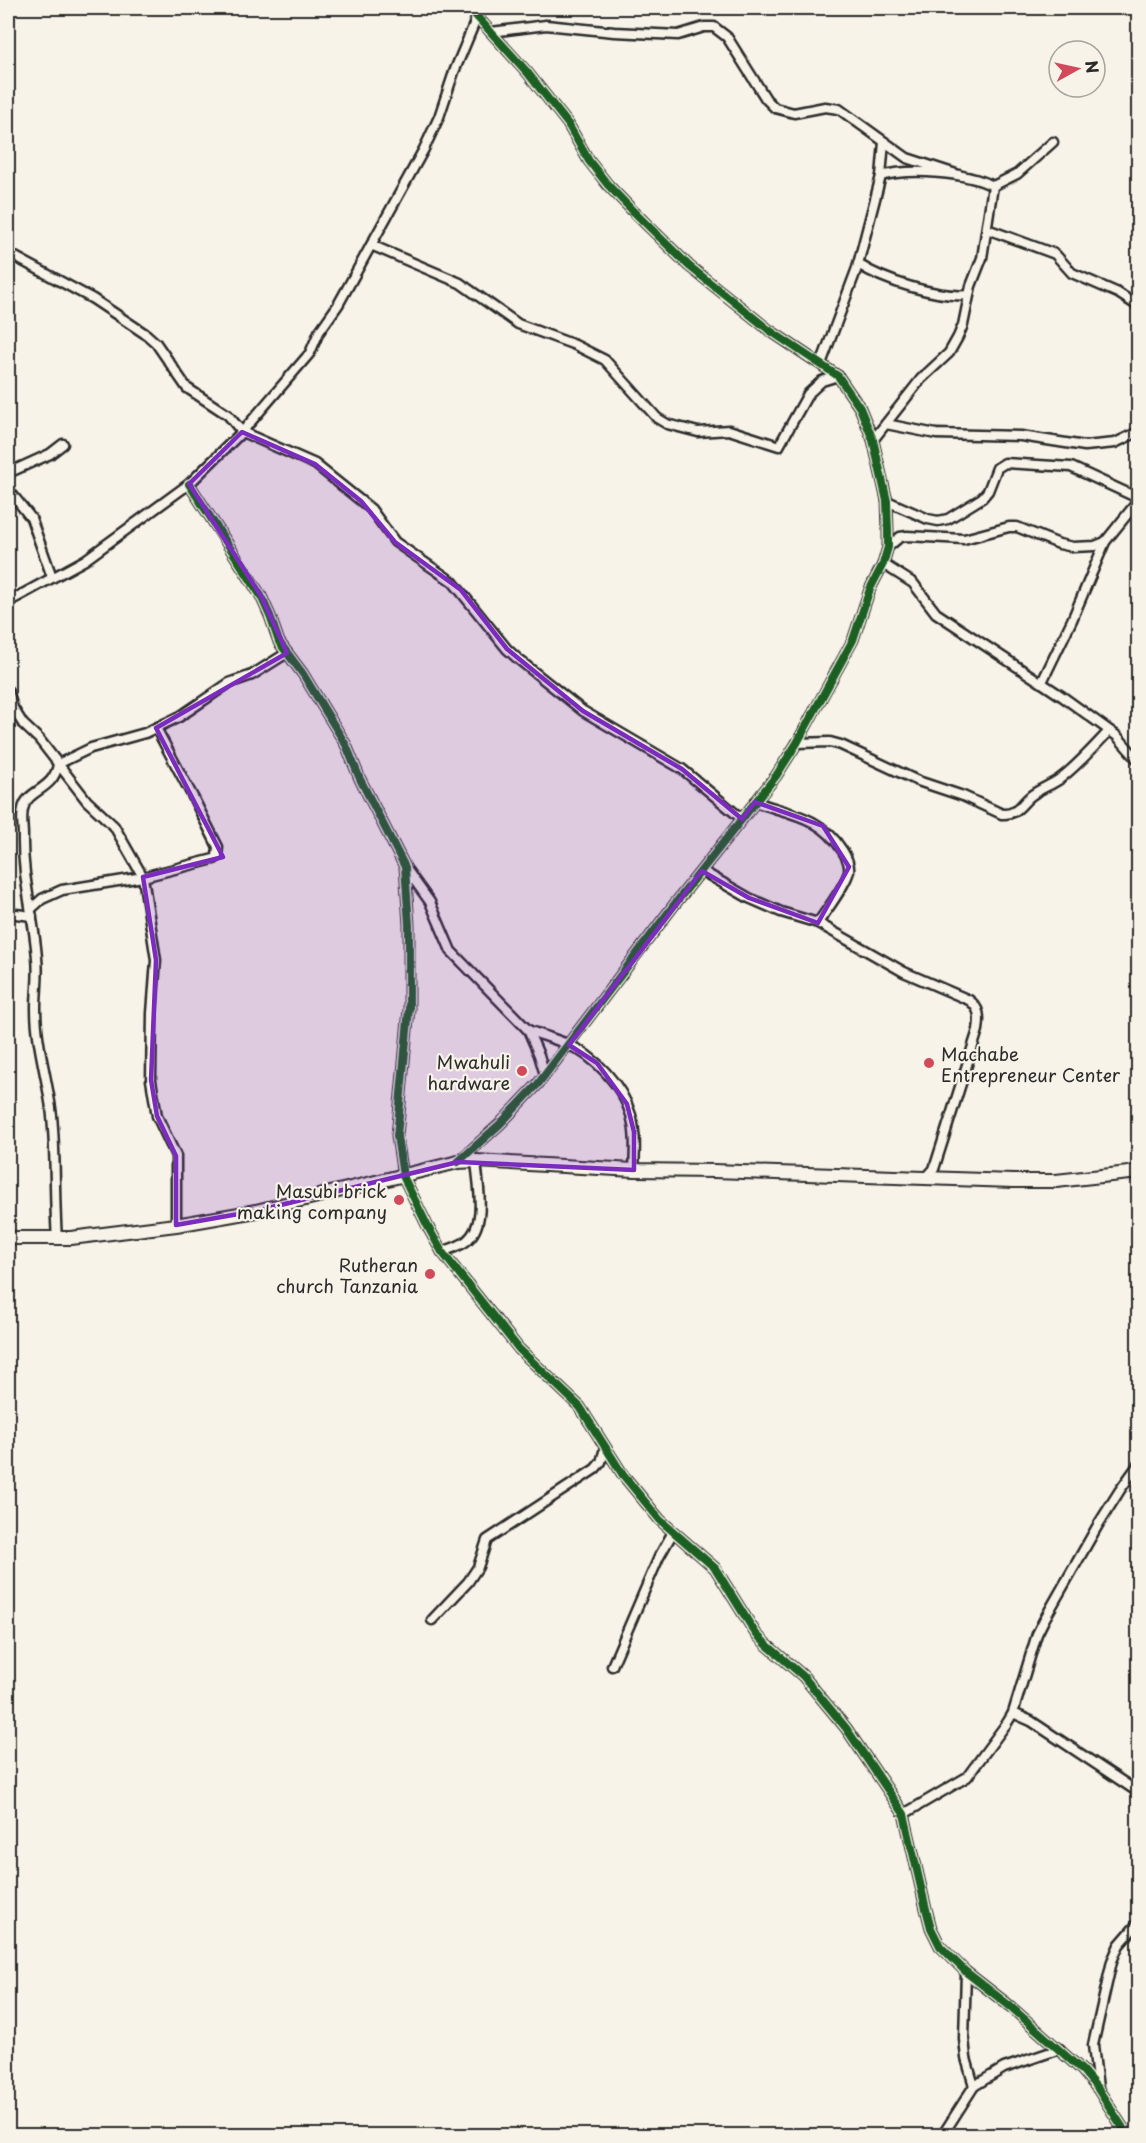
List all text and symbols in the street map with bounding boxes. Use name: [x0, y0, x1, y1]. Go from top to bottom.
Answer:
north arrow: [1047, 39, 1107, 99]
text: N: [1080, 59, 1106, 75]
place label: Machabe Entrepreneur Center: [941, 1040, 1121, 1088]
place label: Mwahuli hardware: [427, 1048, 510, 1096]
marker: Machabe Entrepreneur Center: [922, 1056, 936, 1070]
marker: Mwahuli hardware: [515, 1064, 529, 1078]
place label: Masubi brick making company: [237, 1177, 387, 1225]
marker: Masubi brick making company: [392, 1193, 406, 1207]
place label: Rutheran church Tanzania: [276, 1251, 418, 1299]
marker: Rutheran church Tanzania: [423, 1267, 437, 1281]

